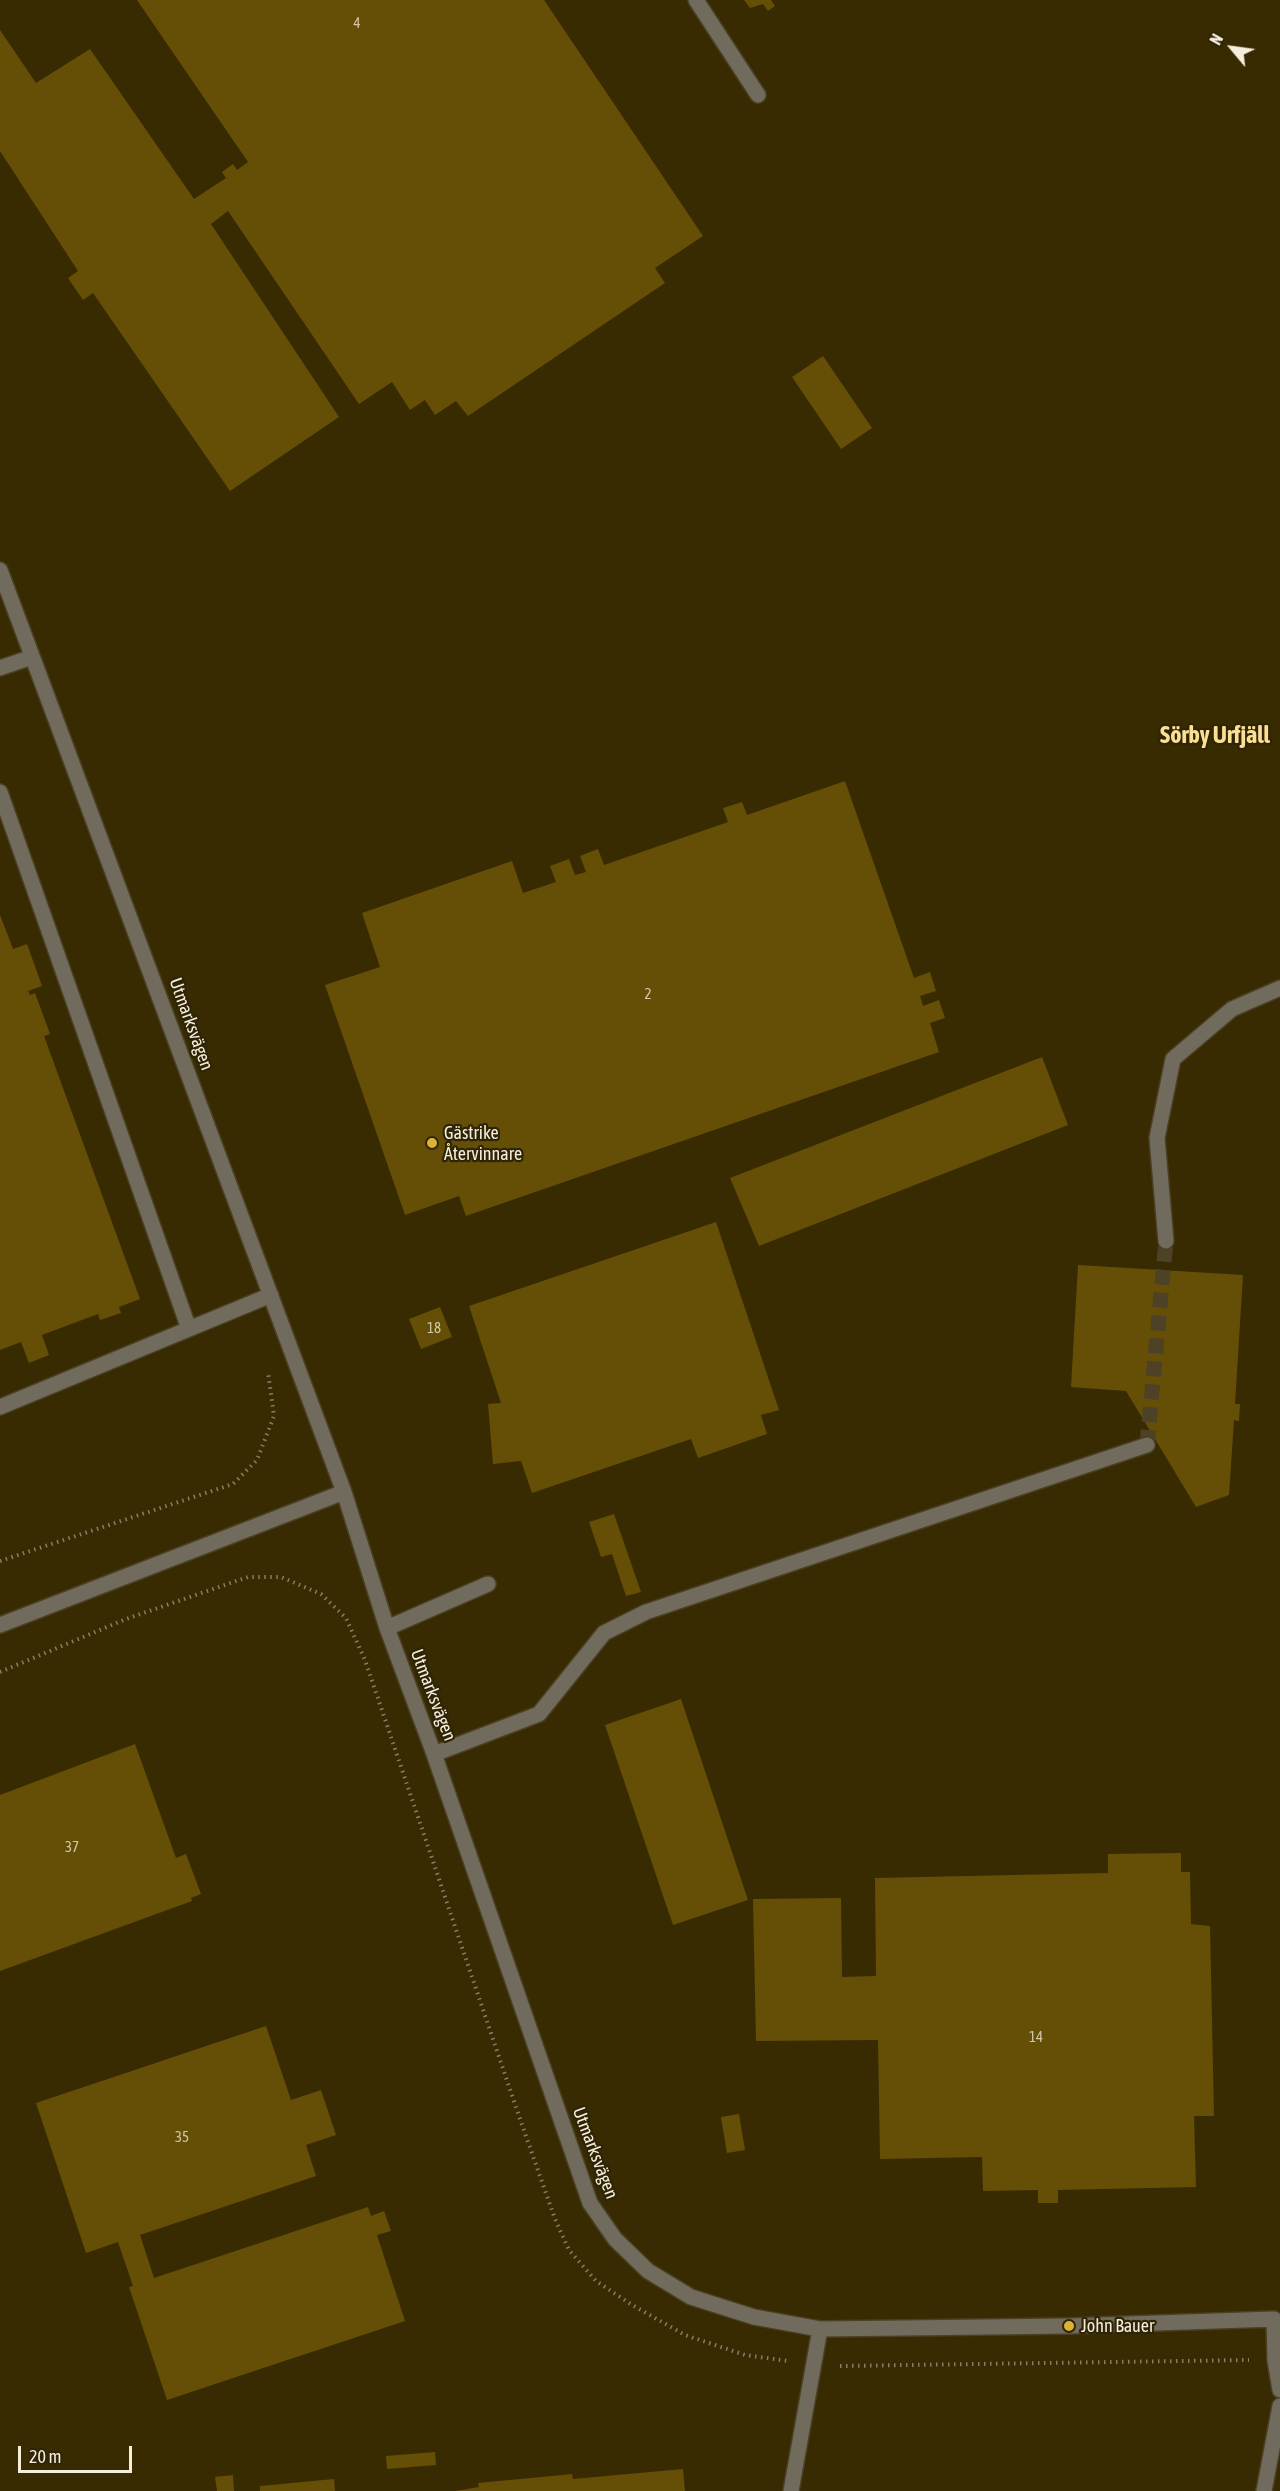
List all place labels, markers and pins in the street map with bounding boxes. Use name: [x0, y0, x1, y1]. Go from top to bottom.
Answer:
place label: Gästrike Återvinnare: [444, 1122, 522, 1164]
marker: Gästrike Återvinnare: [425, 1136, 439, 1150]
place label: John Bauer: [1081, 2315, 1154, 2337]
marker: John Bauer: [1062, 2319, 1076, 2333]

